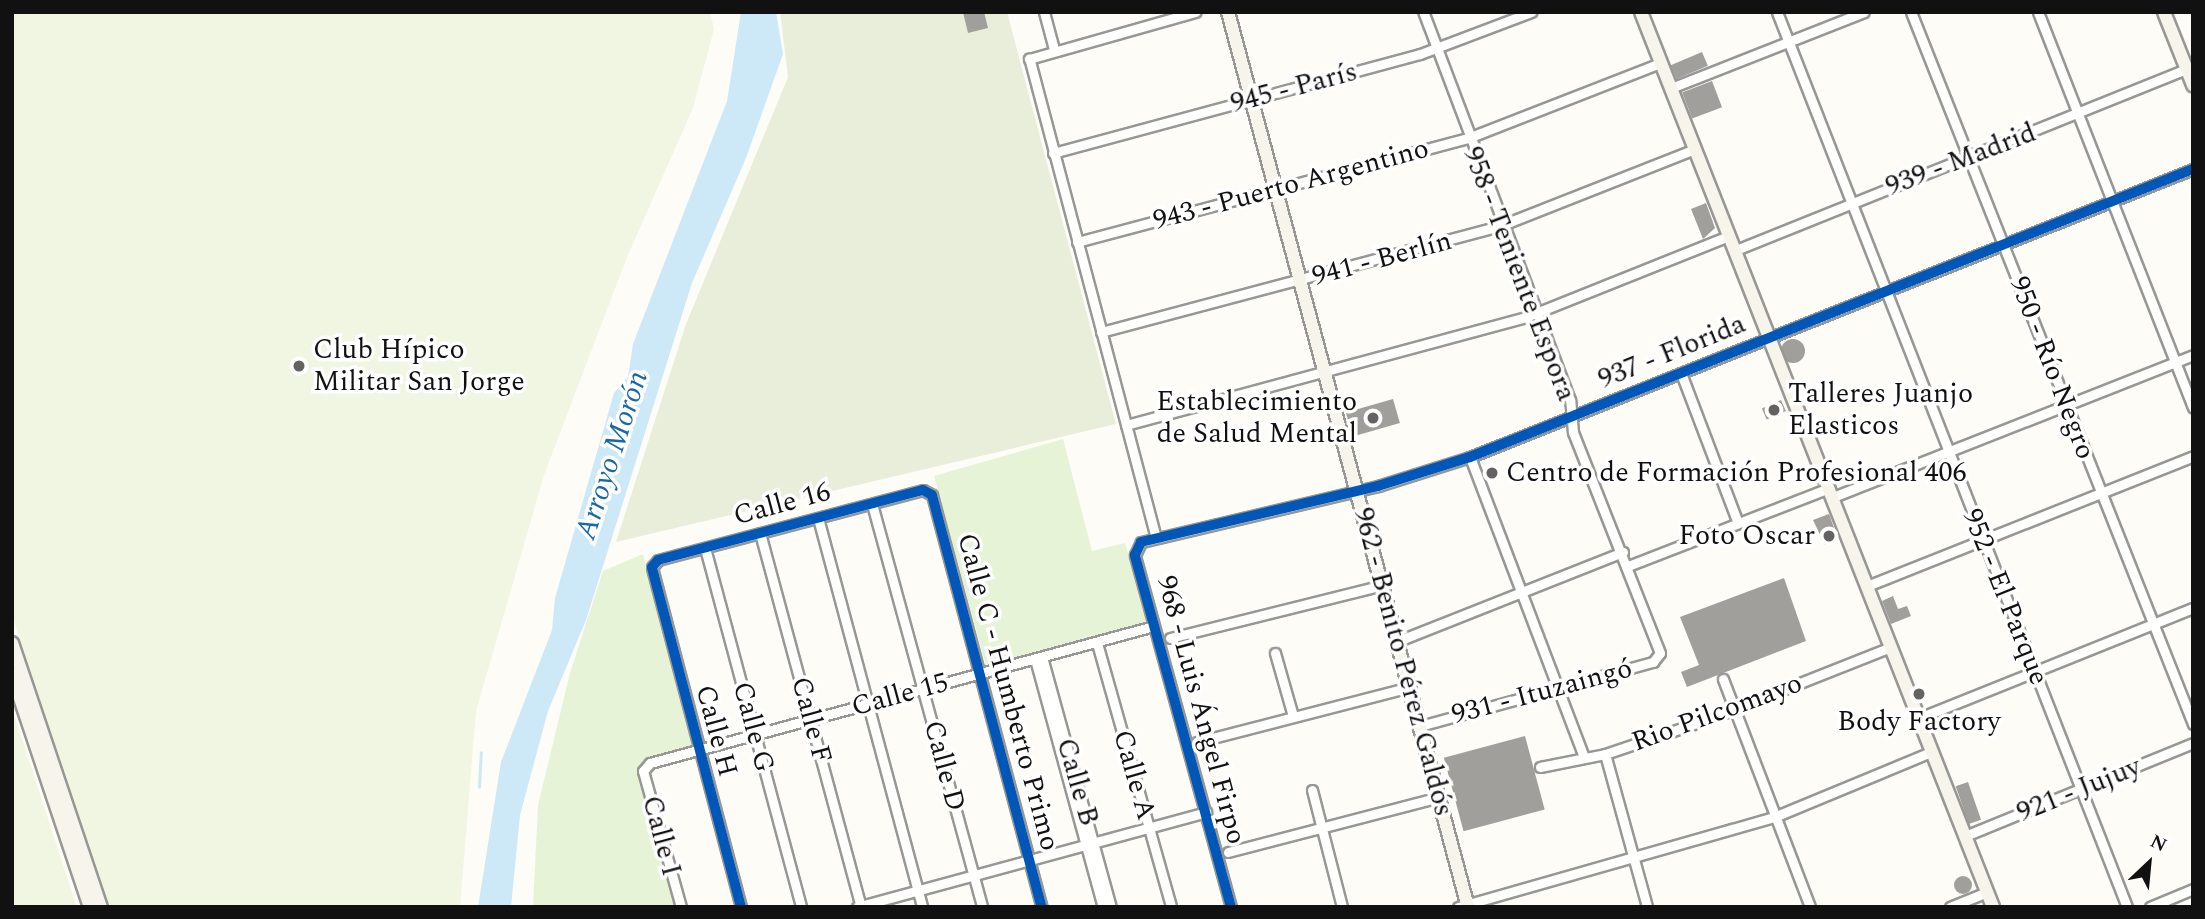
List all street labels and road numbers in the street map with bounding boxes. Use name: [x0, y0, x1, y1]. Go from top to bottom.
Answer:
street label: 945 - París: [1227, 55, 1361, 121]
street label: 939 - Madrid: [1881, 116, 2041, 204]
street label: 943 - Puerto Argentino: [1150, 132, 1432, 238]
street label: 958 - Teniente Espora: [1455, 142, 1583, 406]
street label: 941 - Berlín: [1309, 224, 1455, 294]
street label: 950 - Río Negro: [2002, 272, 2102, 464]
street label: 937 - Florida: [1594, 307, 1750, 397]
street label: Calle 16: [730, 475, 834, 533]
street label: 962 - Benito Pérez Galdós: [1346, 504, 1460, 820]
street label: 952 - El Parque: [1954, 504, 2056, 690]
street label: Calle C - Humberto Primo: [949, 530, 1067, 854]
street label: 968 - Luis Ángel Firpo: [1149, 572, 1253, 848]
street label: 931 - Ituzaingó: [1448, 652, 1636, 732]
street label: Calle 15: [848, 666, 952, 724]
street label: Rio Pilcomayo: [1627, 667, 1807, 759]
street label: Calle F: [783, 673, 839, 767]
street label: Calle G: [725, 678, 781, 776]
street label: Calle H: [688, 681, 744, 781]
street label: Calle D: [916, 717, 972, 815]
street label: Calle A: [1105, 726, 1163, 824]
street label: Calle B: [1049, 734, 1105, 830]
street label: 921 - Jujuy: [2012, 750, 2146, 830]
street label: Calle I: [634, 792, 688, 880]

